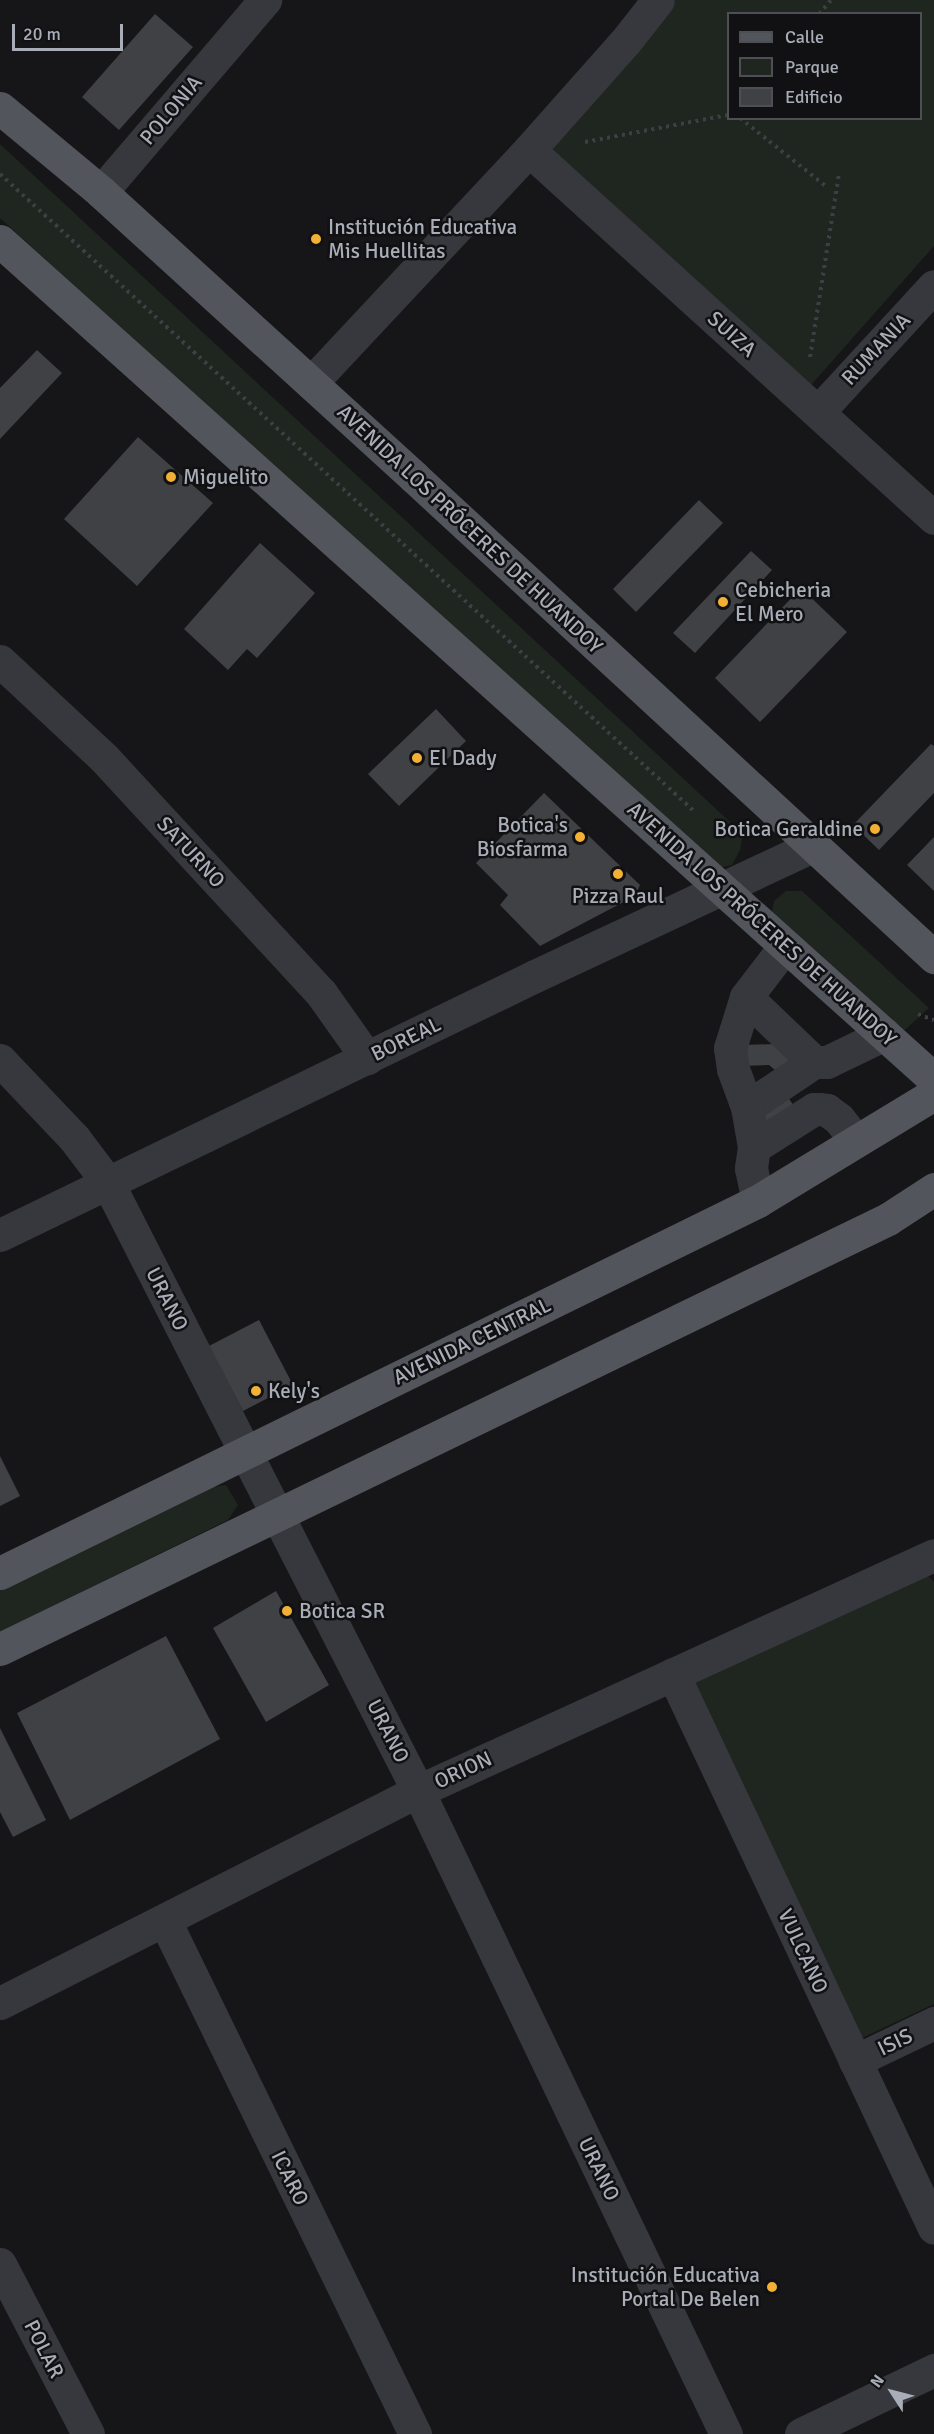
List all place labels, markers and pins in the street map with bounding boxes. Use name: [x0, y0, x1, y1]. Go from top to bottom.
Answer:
place label: Institución Educativa Mis Huellitas: [328, 214, 517, 264]
marker: Institución Educativa Mis Huellitas: [309, 232, 323, 246]
place label: Miguelito: [183, 464, 268, 490]
marker: Miguelito: [164, 470, 178, 484]
place label: Cebicheria El Mero: [735, 577, 831, 627]
marker: Cebicheria El Mero: [716, 595, 730, 609]
place label: El Dady: [429, 745, 497, 771]
marker: El Dady: [410, 751, 424, 765]
place label: Botica's Biosfarma: [477, 812, 568, 862]
place label: Botica Geraldine: [714, 816, 863, 842]
marker: Botica Geraldine: [868, 822, 882, 836]
marker: Botica's Biosfarma: [573, 830, 587, 844]
marker: Pizza Raul: [611, 867, 625, 881]
place label: Pizza Raul: [572, 883, 664, 909]
place label: Kely's: [268, 1378, 320, 1404]
marker: Kely's: [249, 1384, 263, 1398]
place label: Botica SR: [299, 1598, 385, 1624]
marker: Botica SR: [280, 1604, 294, 1618]
place label: Institución Educativa Portal De Belen: [571, 2262, 760, 2312]
marker: Institución Educativa Portal De Belen: [765, 2280, 779, 2294]

